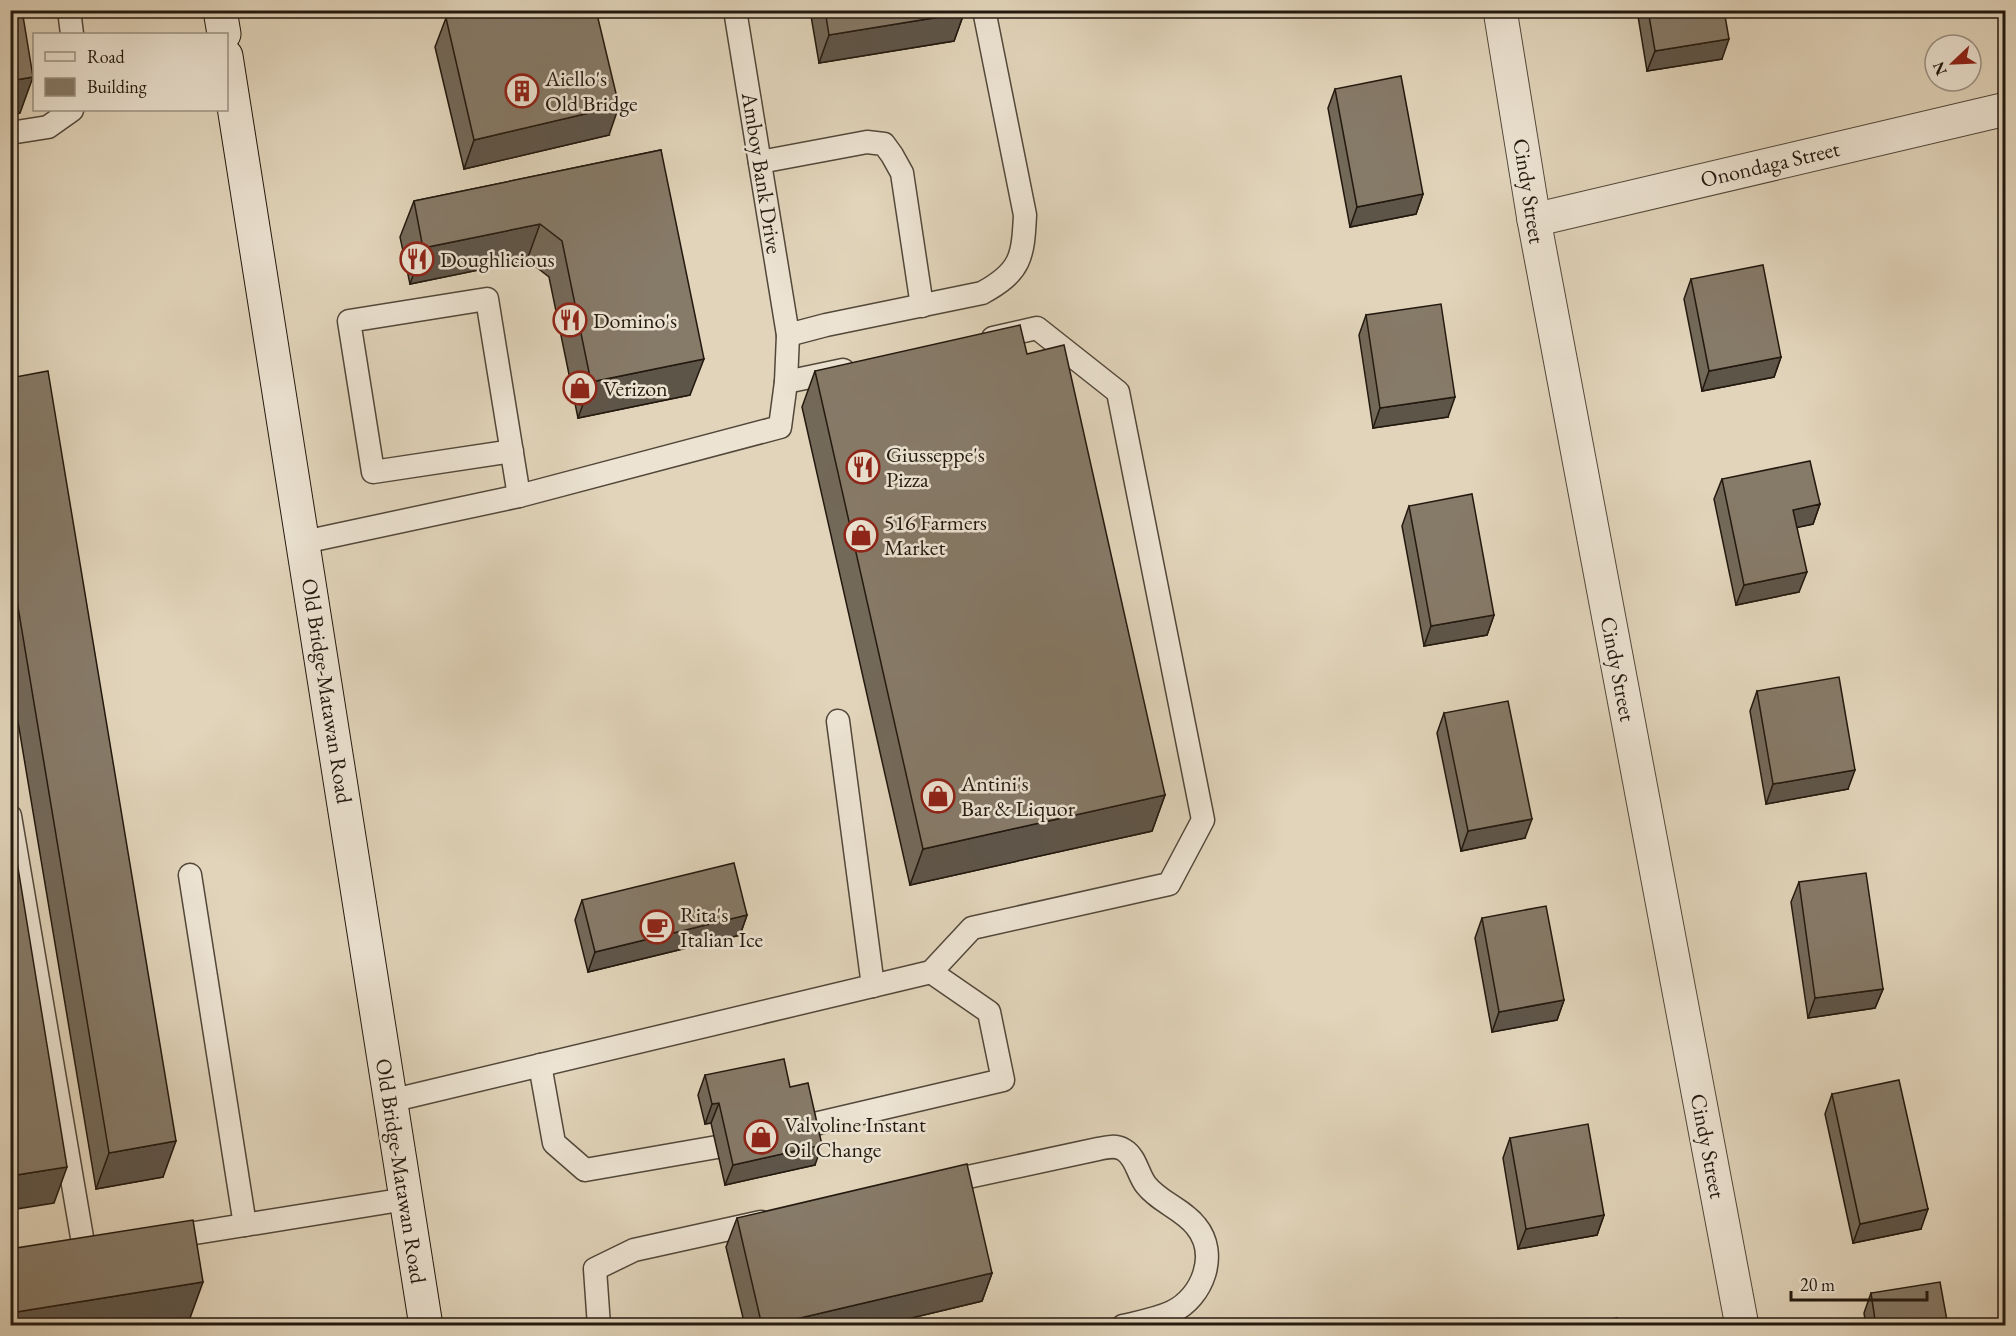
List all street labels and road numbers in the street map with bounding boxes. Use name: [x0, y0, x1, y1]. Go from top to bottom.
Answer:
street label: Amboy Bank Drive: [735, 89, 789, 256]
street label: Onondaga Street: [1698, 134, 1842, 194]
street label: Cindy Street: [1506, 136, 1552, 246]
street label: Old Bridge-Matawan Road: [295, 576, 359, 806]
street label: Cindy Street: [1594, 614, 1642, 724]
street label: Old Bridge-Matawan Road: [369, 1056, 433, 1286]
street label: Cindy Street: [1684, 1091, 1732, 1201]

